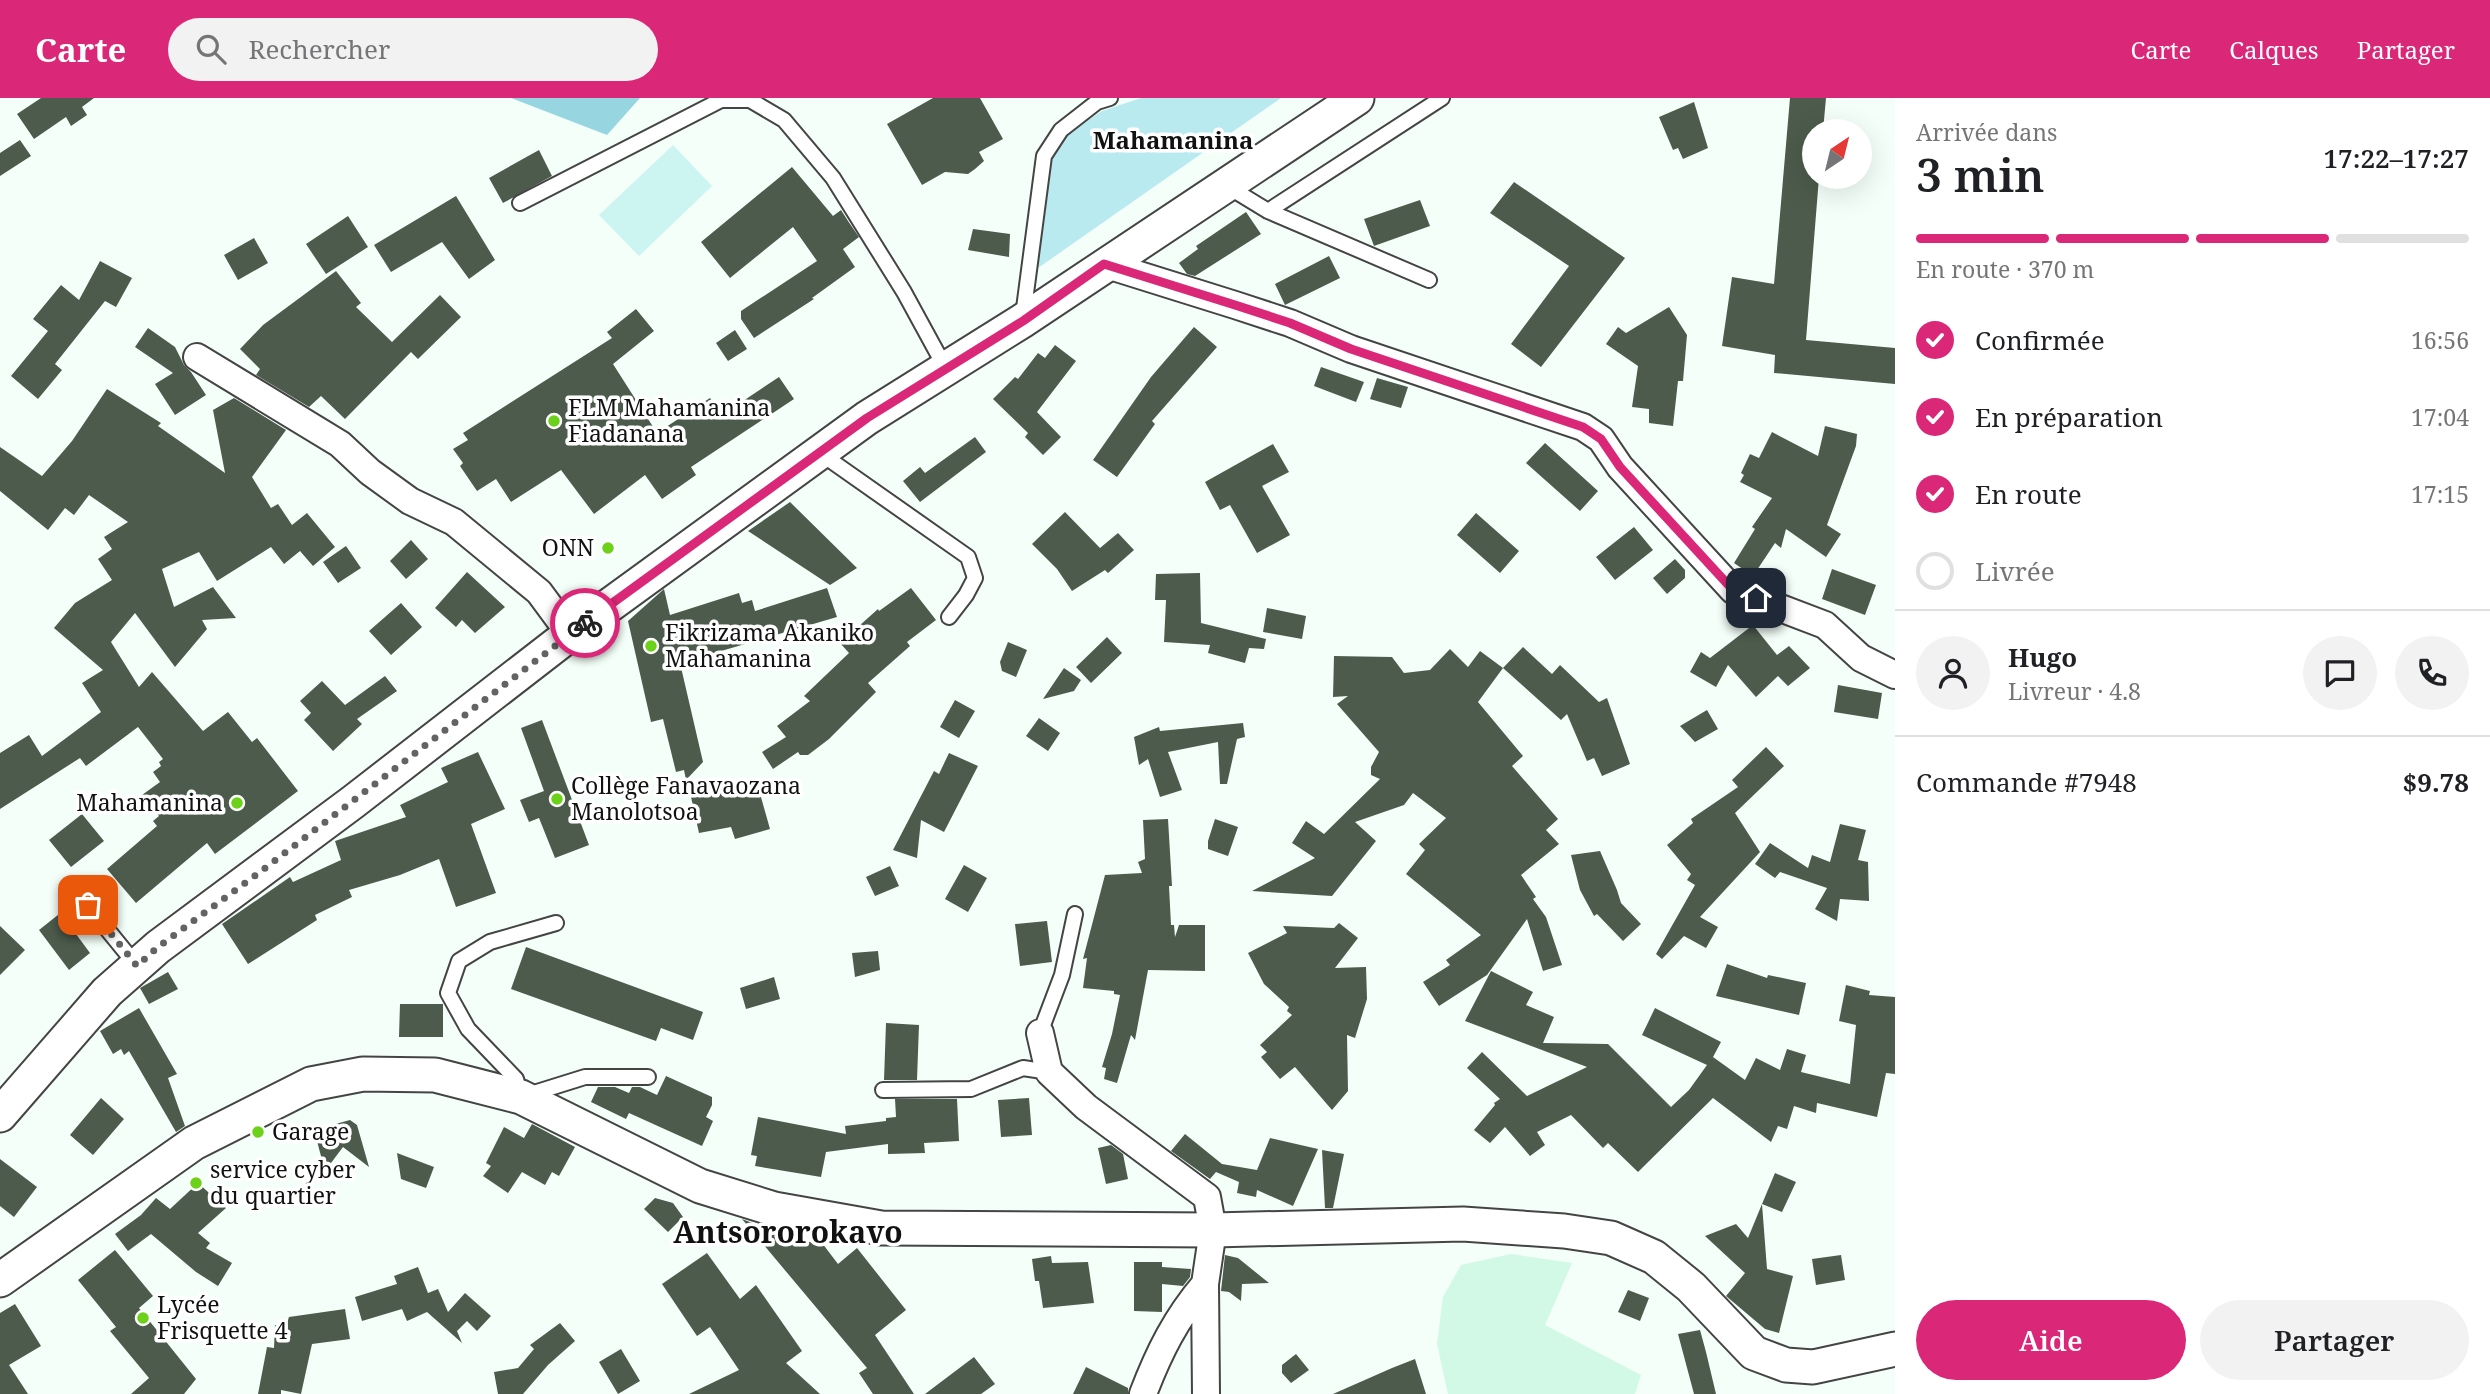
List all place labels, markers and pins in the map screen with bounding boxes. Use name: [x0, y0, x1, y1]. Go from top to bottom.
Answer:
place label: FLM Mahamanina Fiadanana: [568, 391, 770, 449]
marker: FLM Mahamanina Fiadanana: [546, 413, 562, 429]
place label: ONN: [542, 531, 594, 563]
marker: ONN: [600, 540, 616, 556]
pin: [1726, 568, 1786, 628]
place label: Fikrizama Akaniko Mahamanina: [665, 616, 874, 674]
marker: Fikrizama Akaniko Mahamanina: [643, 638, 659, 654]
place label: Collège Fanavaozana Manolotsoa: [571, 769, 801, 827]
place label: Mahamanina: [76, 786, 223, 818]
marker: Collège Fanavaozana Manolotsoa: [549, 791, 565, 807]
marker: Mahamanina: [229, 795, 245, 811]
pin: [58, 875, 118, 935]
place label: Garage: [272, 1115, 349, 1147]
marker: Garage: [250, 1124, 266, 1140]
place label: service cyber du quartier: [210, 1153, 356, 1211]
marker: service cyber du quartier: [188, 1175, 204, 1191]
place label: Lycée Frisquette 4: [157, 1288, 288, 1346]
marker: Lycée Frisquette 4: [135, 1310, 151, 1326]

